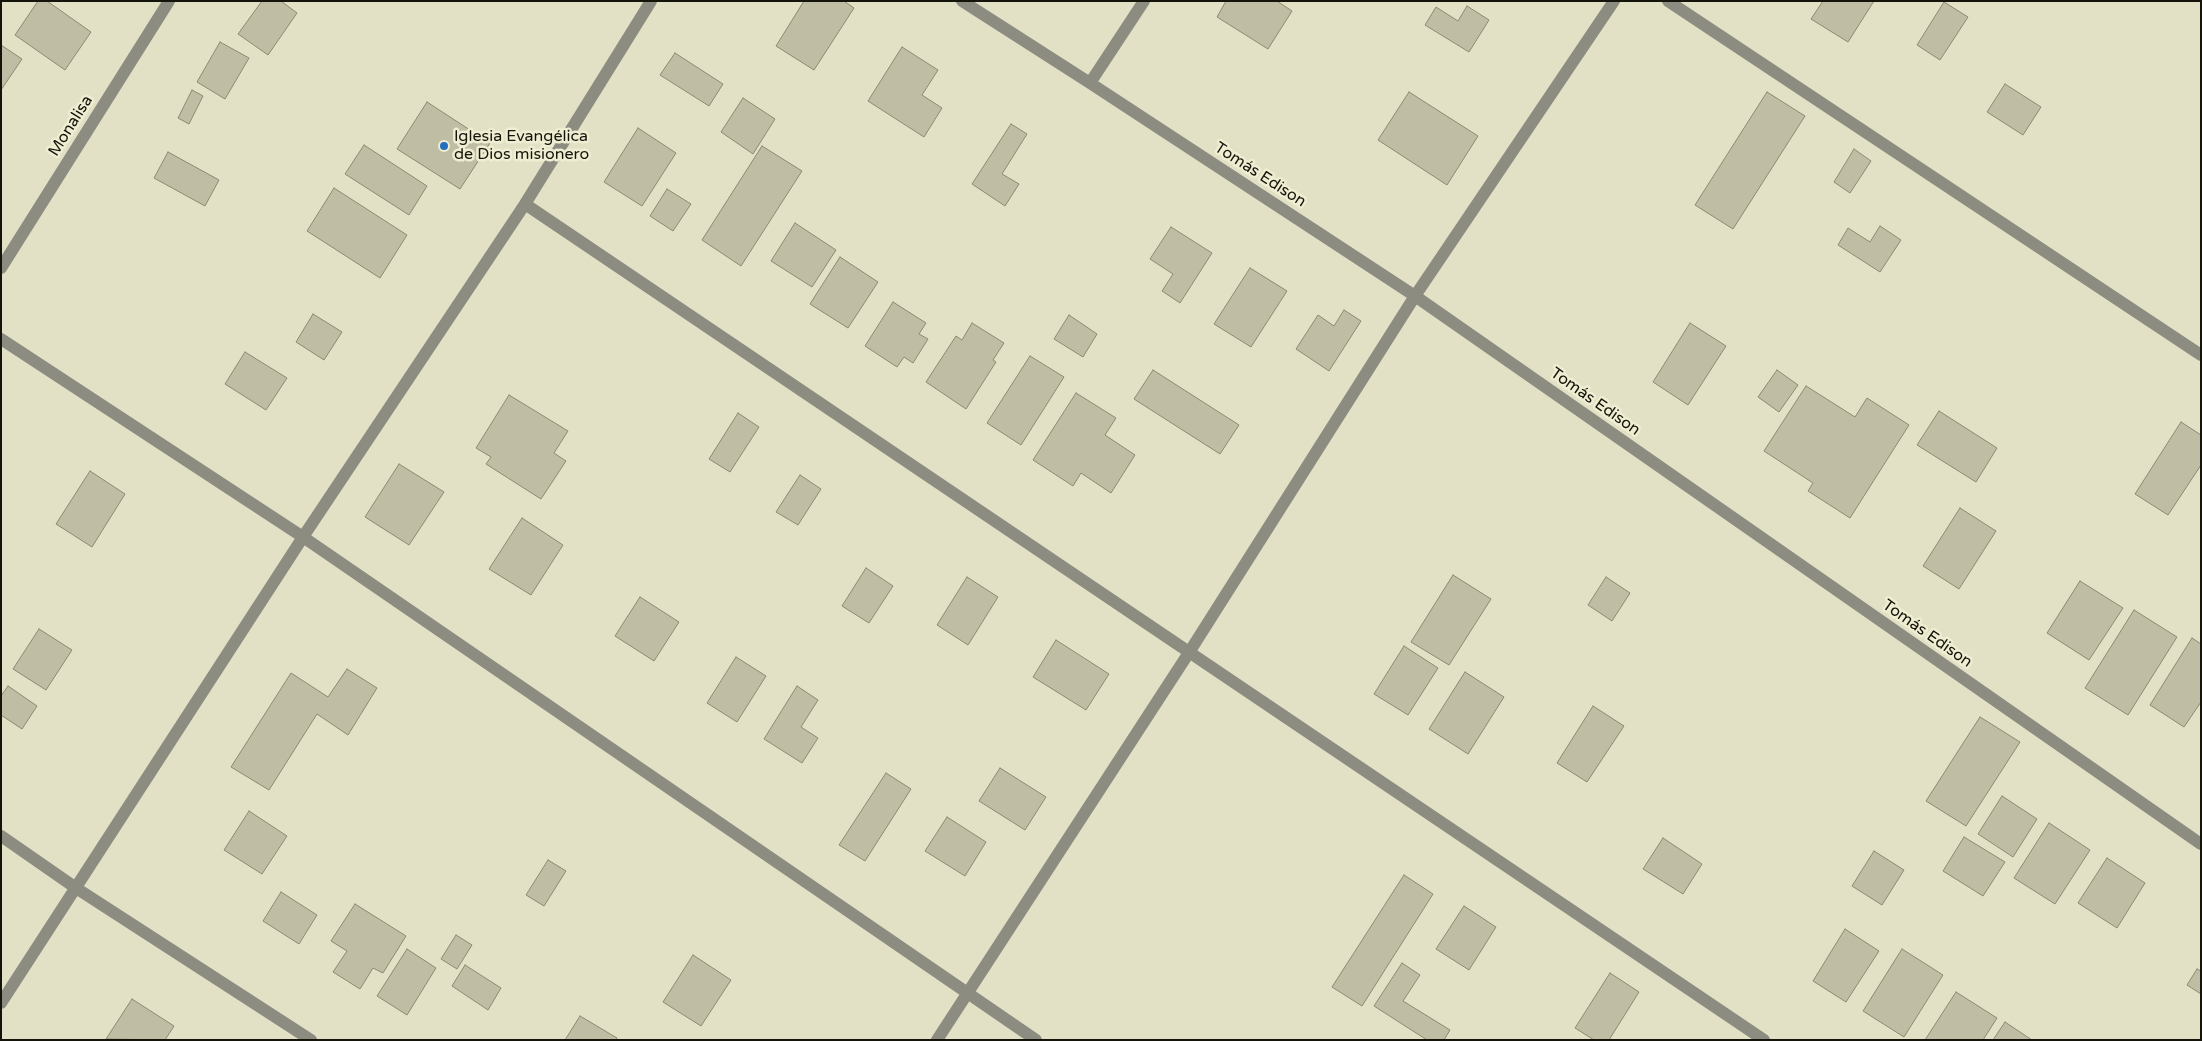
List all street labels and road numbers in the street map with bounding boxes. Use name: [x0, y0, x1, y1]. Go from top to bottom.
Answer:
street label: Monalisa: [45, 92, 97, 160]
street label: Tomás Edison: [1211, 138, 1309, 212]
street label: Tomás Edison: [1546, 364, 1644, 440]
street label: Tomás Edison: [1878, 596, 1976, 672]

